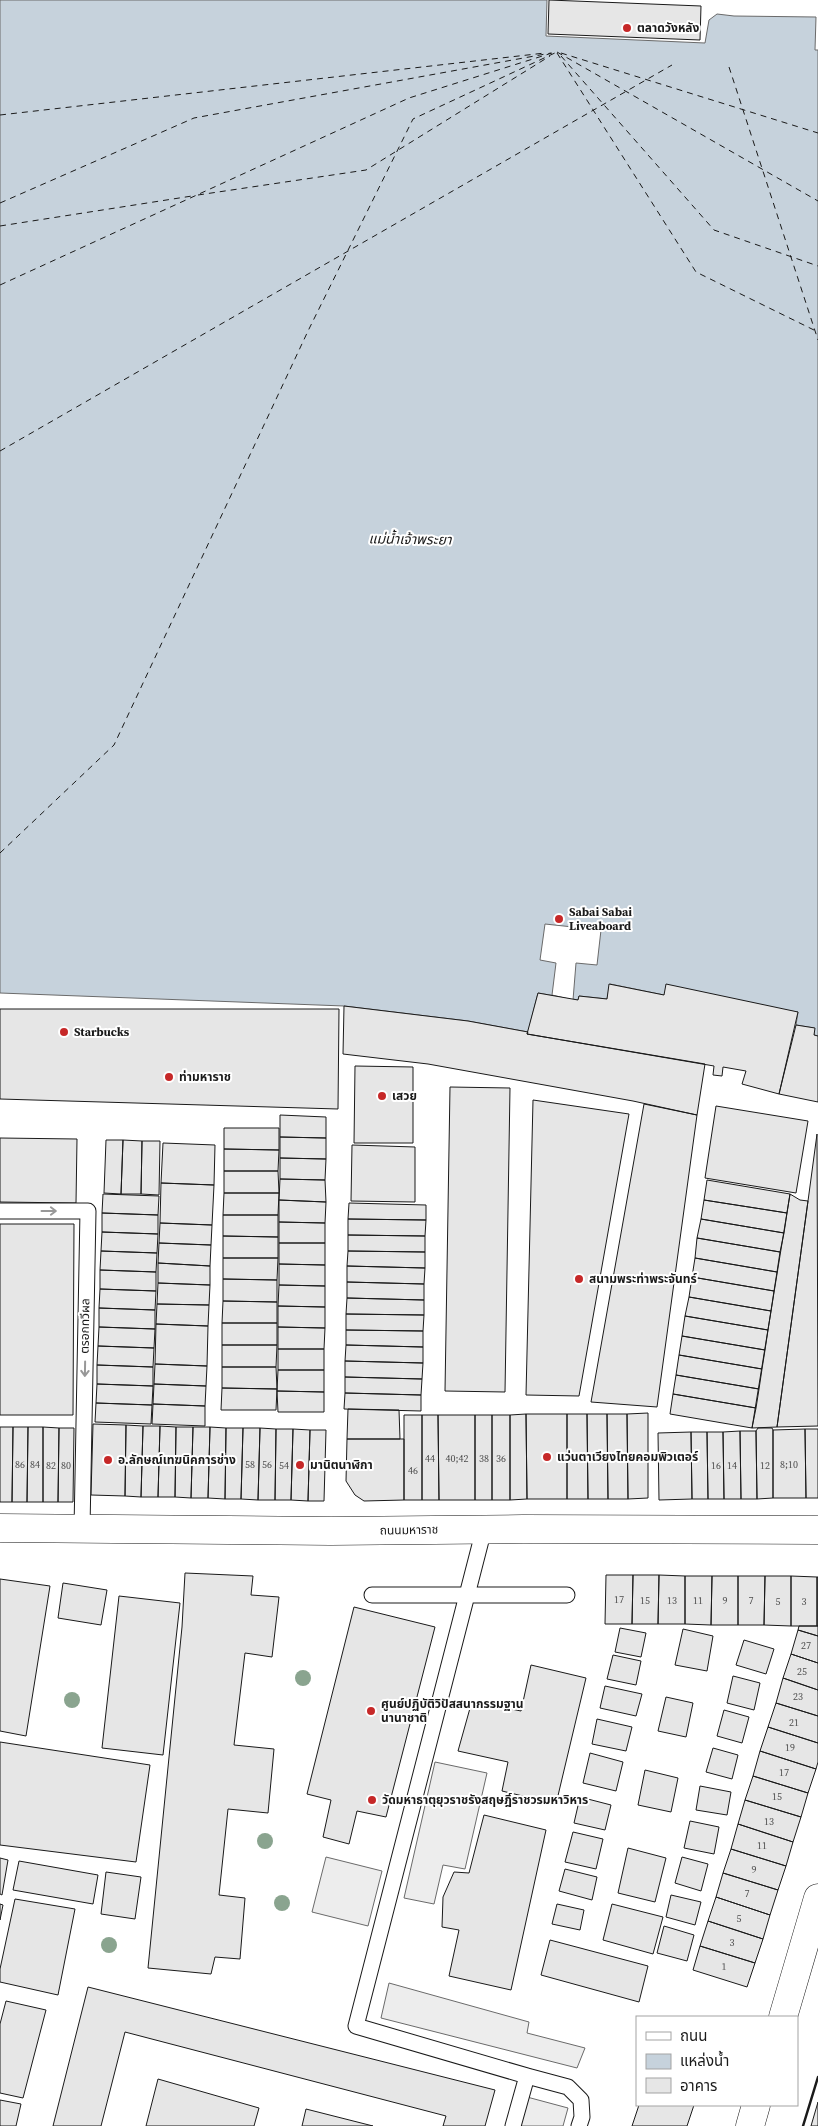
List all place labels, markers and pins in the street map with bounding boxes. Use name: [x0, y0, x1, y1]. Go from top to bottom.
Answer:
place label: ตลาดวังหลัง: [637, 20, 700, 36]
marker: ตลาดวังหลัง: [621, 22, 633, 34]
place label: Sabai Sabai Liveaboard: [569, 904, 632, 934]
marker: Sabai Sabai Liveaboard: [553, 913, 565, 925]
place label: Starbucks: [74, 1024, 130, 1040]
marker: Starbucks: [58, 1026, 70, 1038]
place label: ท่ามหาราช: [179, 1069, 231, 1085]
marker: ท่ามหาราช: [163, 1071, 175, 1083]
place label: เสวย: [392, 1088, 417, 1104]
marker: เสวย: [376, 1090, 388, 1102]
place label: สนามพระท่าพระจันทร์: [589, 1271, 697, 1287]
marker: สนามพระท่าพระจันทร์: [573, 1273, 585, 1285]
place label: แว่นตาเวียงไทยคอมพิวเตอร์: [557, 1449, 698, 1465]
marker: แว่นตาเวียงไทยคอมพิวเตอร์: [541, 1451, 553, 1463]
place label: อ.ลักษณ์เทฆนิคการช่าง: [118, 1452, 236, 1468]
marker: อ.ลักษณ์เทฆนิคการช่าง: [102, 1454, 114, 1466]
place label: มานิตนาฬิกา: [310, 1457, 373, 1473]
marker: มานิตนาฬิกา: [294, 1459, 306, 1471]
place label: ศูนย์ปฏิบัติวิปัสสนากรรมฐาน นานาชาติ: [381, 1696, 524, 1726]
marker: ศูนย์ปฏิบัติวิปัสสนากรรมฐาน นานาชาติ: [365, 1705, 377, 1717]
place label: วัดมหาธาตุยุวราชรังสฤษฎิ์ราชวรมหาวิหาร: [382, 1792, 588, 1808]
marker: วัดมหาธาตุยุวราชรังสฤษฎิ์ราชวรมหาวิหาร: [366, 1794, 378, 1806]

